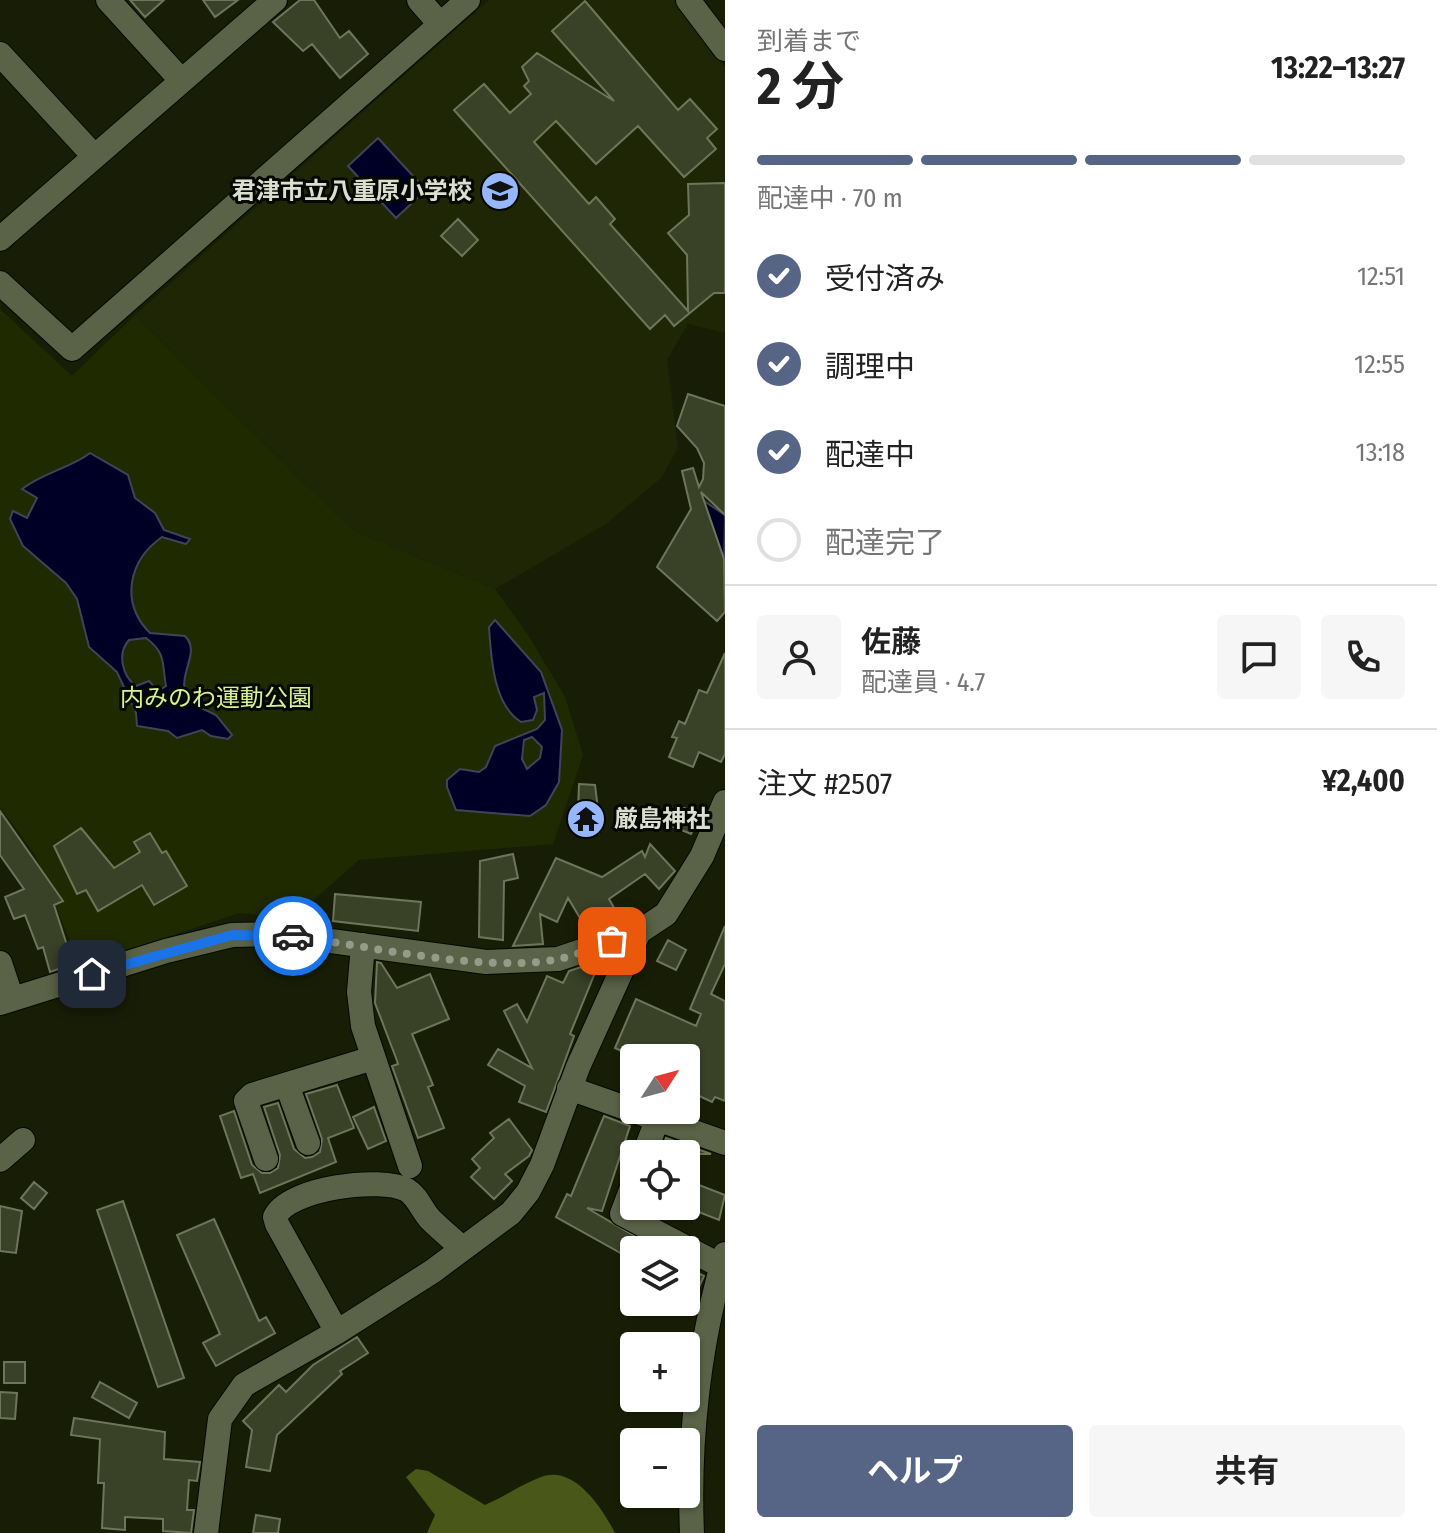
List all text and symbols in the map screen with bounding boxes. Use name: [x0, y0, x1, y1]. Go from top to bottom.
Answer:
text: 到着まで: [757, 26, 861, 57]
text: 13:22–13:27: [1271, 50, 1405, 86]
text: 2 分: [757, 55, 844, 118]
school or university icon: 君津市立八重原小学校: [479, 170, 521, 212]
place label: 君津市立八重原小学校: [232, 177, 472, 205]
text: 配達中 · 70 m: [757, 183, 903, 214]
icon: check: [757, 254, 801, 298]
text: 受付済み: [825, 261, 945, 297]
text: 12:51: [1357, 261, 1405, 292]
icon: check: [757, 342, 801, 386]
text: 調理中: [825, 349, 915, 385]
text: 12:55: [1354, 349, 1405, 380]
icon: check: [757, 430, 801, 474]
text: 配達中: [825, 437, 915, 473]
text: 13:18: [1356, 437, 1405, 468]
text: 配達完了: [825, 525, 945, 561]
button: person: [757, 615, 841, 699]
button: chat: [1217, 615, 1301, 699]
button: phone: [1321, 615, 1405, 699]
text: 佐藤: [861, 624, 921, 660]
text: 配達員 · 4.7: [861, 667, 985, 698]
park label: 内みのわ運動公園: [120, 684, 312, 712]
text: ¥2,400: [1322, 763, 1405, 799]
text: 注文 #2507: [757, 766, 892, 802]
temple icon: 厳島神社: [565, 798, 607, 840]
place label: 厳島神社: [614, 805, 710, 833]
courier: [253, 896, 333, 976]
pin: [578, 907, 646, 975]
icon: car: [271, 914, 315, 958]
icon: bag: [590, 919, 634, 963]
pin: [58, 940, 126, 1008]
icon: home: [70, 952, 114, 996]
north arrow: [620, 1044, 700, 1124]
map controls: [620, 1044, 700, 1508]
button: locate: [620, 1140, 700, 1220]
button: layers: [620, 1236, 700, 1316]
button: +: [620, 1332, 700, 1412]
button: ヘルプ: [757, 1425, 1073, 1517]
button: 共有: [1089, 1425, 1405, 1517]
button: −: [620, 1428, 700, 1508]

